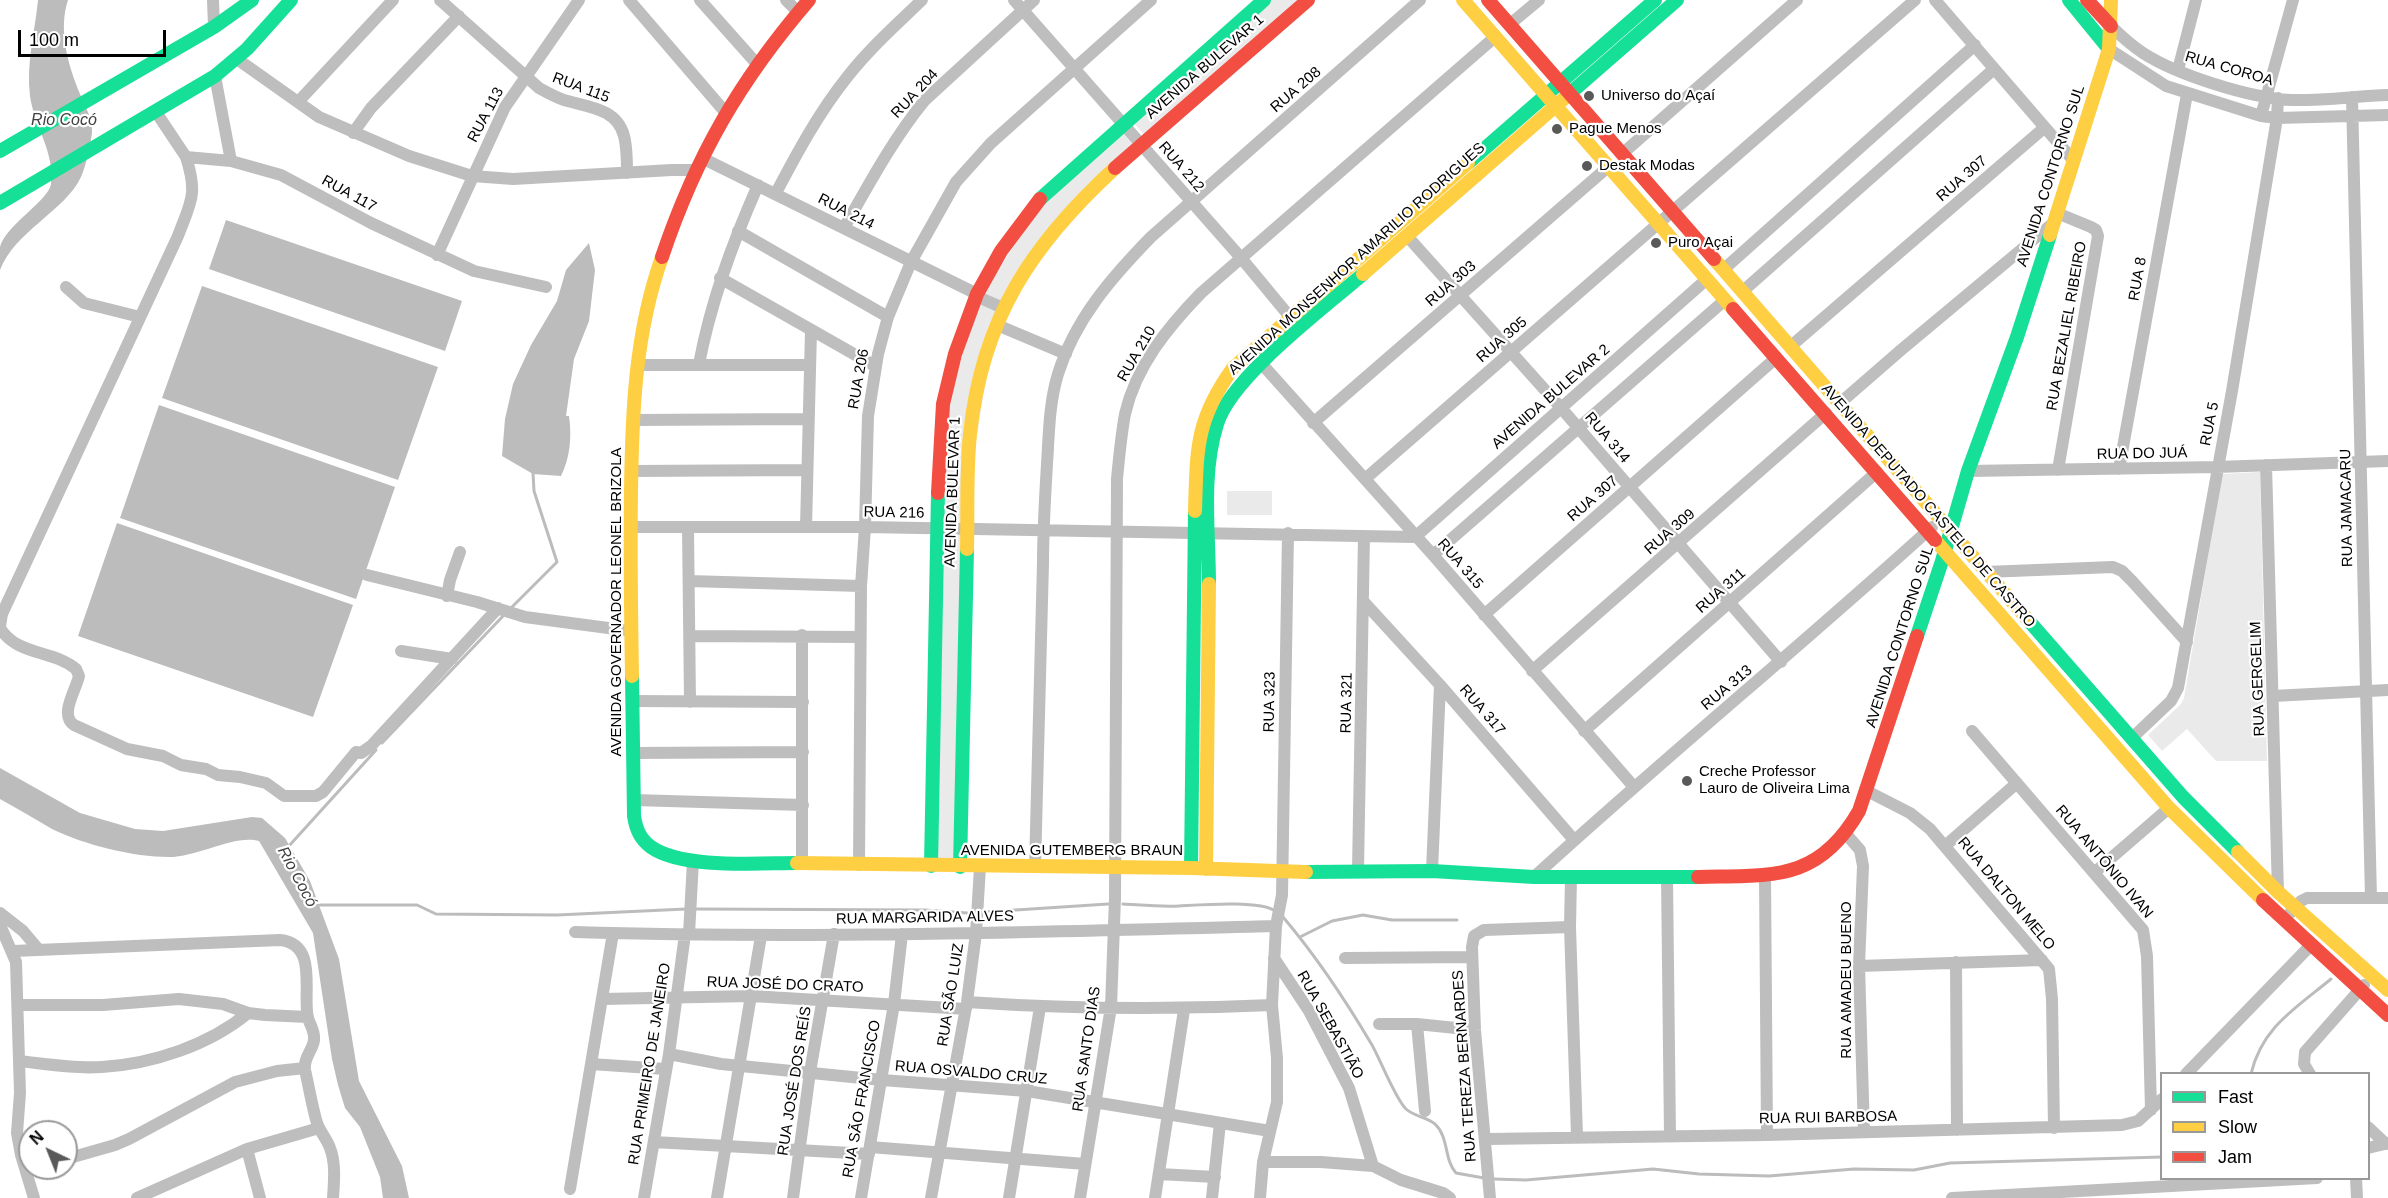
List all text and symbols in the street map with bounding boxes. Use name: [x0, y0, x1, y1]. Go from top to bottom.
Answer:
street label: AVENIDA BULEVAR 1: [1142, 11, 1268, 123]
scale bar: [21, 18, 170, 56]
text: 100 m: [29, 30, 79, 50]
street label: RUA COROA: [2183, 48, 2275, 90]
street label: RUA 208: [1267, 63, 1325, 117]
street label: RUA 204: [888, 66, 942, 122]
street label: RUA 115: [550, 69, 612, 107]
street label: AVENIDA CONTORNO SUL: [2013, 83, 2089, 269]
street label: RUA 113: [464, 84, 508, 146]
place label: Universo do Açaí: [1601, 87, 1715, 105]
marker: Universo do Açaí: [1582, 89, 1596, 103]
water label: Rio Cocó: [31, 111, 97, 131]
place label: Pague Menos: [1569, 120, 1662, 138]
marker: Pague Menos: [1550, 122, 1564, 136]
street label: RUA 212: [1154, 138, 1208, 196]
street label: AVENIDA MONSENHOR AMARILIO RODRIGUES: [1225, 139, 1489, 379]
street label: RUA 307: [1933, 152, 1991, 206]
place label: Destak Modas: [1599, 157, 1695, 175]
marker: Destak Modas: [1580, 159, 1594, 173]
street label: RUA 117: [319, 172, 379, 216]
street label: RUA 214: [815, 190, 877, 234]
place label: Puro Açai: [1668, 234, 1733, 252]
marker: Puro Açai: [1649, 236, 1663, 250]
street label: RUA BEZALIEL RIBEIRO: [2043, 240, 2091, 412]
street label: RUA 8: [2125, 256, 2151, 302]
street label: RUA 303: [1422, 257, 1480, 311]
street label: RUA 305: [1473, 313, 1531, 367]
street label: RUA 210: [1114, 323, 1160, 385]
street label: AVENIDA BULEVAR 2: [1488, 341, 1614, 453]
street label: RUA 206: [845, 347, 873, 411]
street label: AVENIDA DEPUTADO CASTELO DE CASTRO: [1817, 380, 2039, 632]
street label: RUA 5: [2197, 401, 2223, 447]
street label: RUA 314: [1581, 409, 1633, 467]
street label: AVENIDA BULEVAR 1: [941, 417, 965, 567]
street label: RUA DO JUÁ: [2096, 444, 2188, 464]
street label: AVENIDA GOVERNADOR LEONEL BRIZOLA: [608, 448, 626, 756]
street label: RUA JAMACARU: [2337, 449, 2357, 567]
street label: RUA 307: [1564, 472, 1622, 526]
street label: RUA 216: [863, 503, 925, 523]
street label: RUA 309: [1641, 505, 1699, 559]
street label: RUA 315: [1433, 535, 1487, 593]
street label: AVENIDA CONTORNO SUL: [1862, 544, 1938, 730]
street label: RUA 311: [1693, 565, 1749, 617]
street label: RUA GERGELIM: [2247, 621, 2269, 737]
street label: RUA 313: [1698, 662, 1756, 714]
street label: RUA 323: [1260, 671, 1280, 733]
street label: RUA 321: [1337, 672, 1357, 734]
street label: RUA 317: [1455, 681, 1509, 739]
place label: Creche Professor Lauro de Oliveira Lima: [1699, 763, 1850, 798]
marker: Creche Professor Lauro de Oliveira Lima: [1680, 774, 1694, 788]
street label: RUA ANTÔNIO IVAN: [2051, 802, 2157, 922]
street label: RUA DALTON MELO: [1953, 834, 2059, 954]
street label: AVENIDA GUTEMBERG BRAUN: [961, 842, 1183, 860]
water label: Rio Cocó: [273, 843, 321, 911]
street label: RUA AMADEU BUENO: [1838, 901, 1856, 1059]
street label: RUA MARGARIDA ALVES: [836, 907, 1014, 929]
street label: RUA SÃO LUIZ: [934, 942, 968, 1048]
street label: RUA PRIMEIRO DE JANEIRO: [625, 962, 675, 1166]
street label: RUA SEBASTIÃO: [1293, 968, 1367, 1082]
street label: RUA TEREZA BERNARDES: [1449, 969, 1481, 1163]
street label: RUA JOSÉ DO CRATO: [706, 973, 864, 997]
street label: RUA SANTO DIAS: [1069, 985, 1105, 1113]
street label: RUA JOSÉ DOS REÍS: [774, 1005, 816, 1157]
street label: RUA SÃO FRANCISCO: [839, 1019, 885, 1179]
street label: RUA OSVALDO CRUZ: [894, 1057, 1048, 1089]
legend: [2160, 1072, 2370, 1180]
text: Fast: [2218, 1087, 2253, 1107]
street label: RUA RUI BARBOSA: [1759, 1108, 1897, 1128]
text: Slow: [2218, 1117, 2257, 1137]
north arrow: [18, 1120, 78, 1180]
text: N: [27, 1128, 47, 1148]
text: Jam: [2218, 1147, 2252, 1167]

